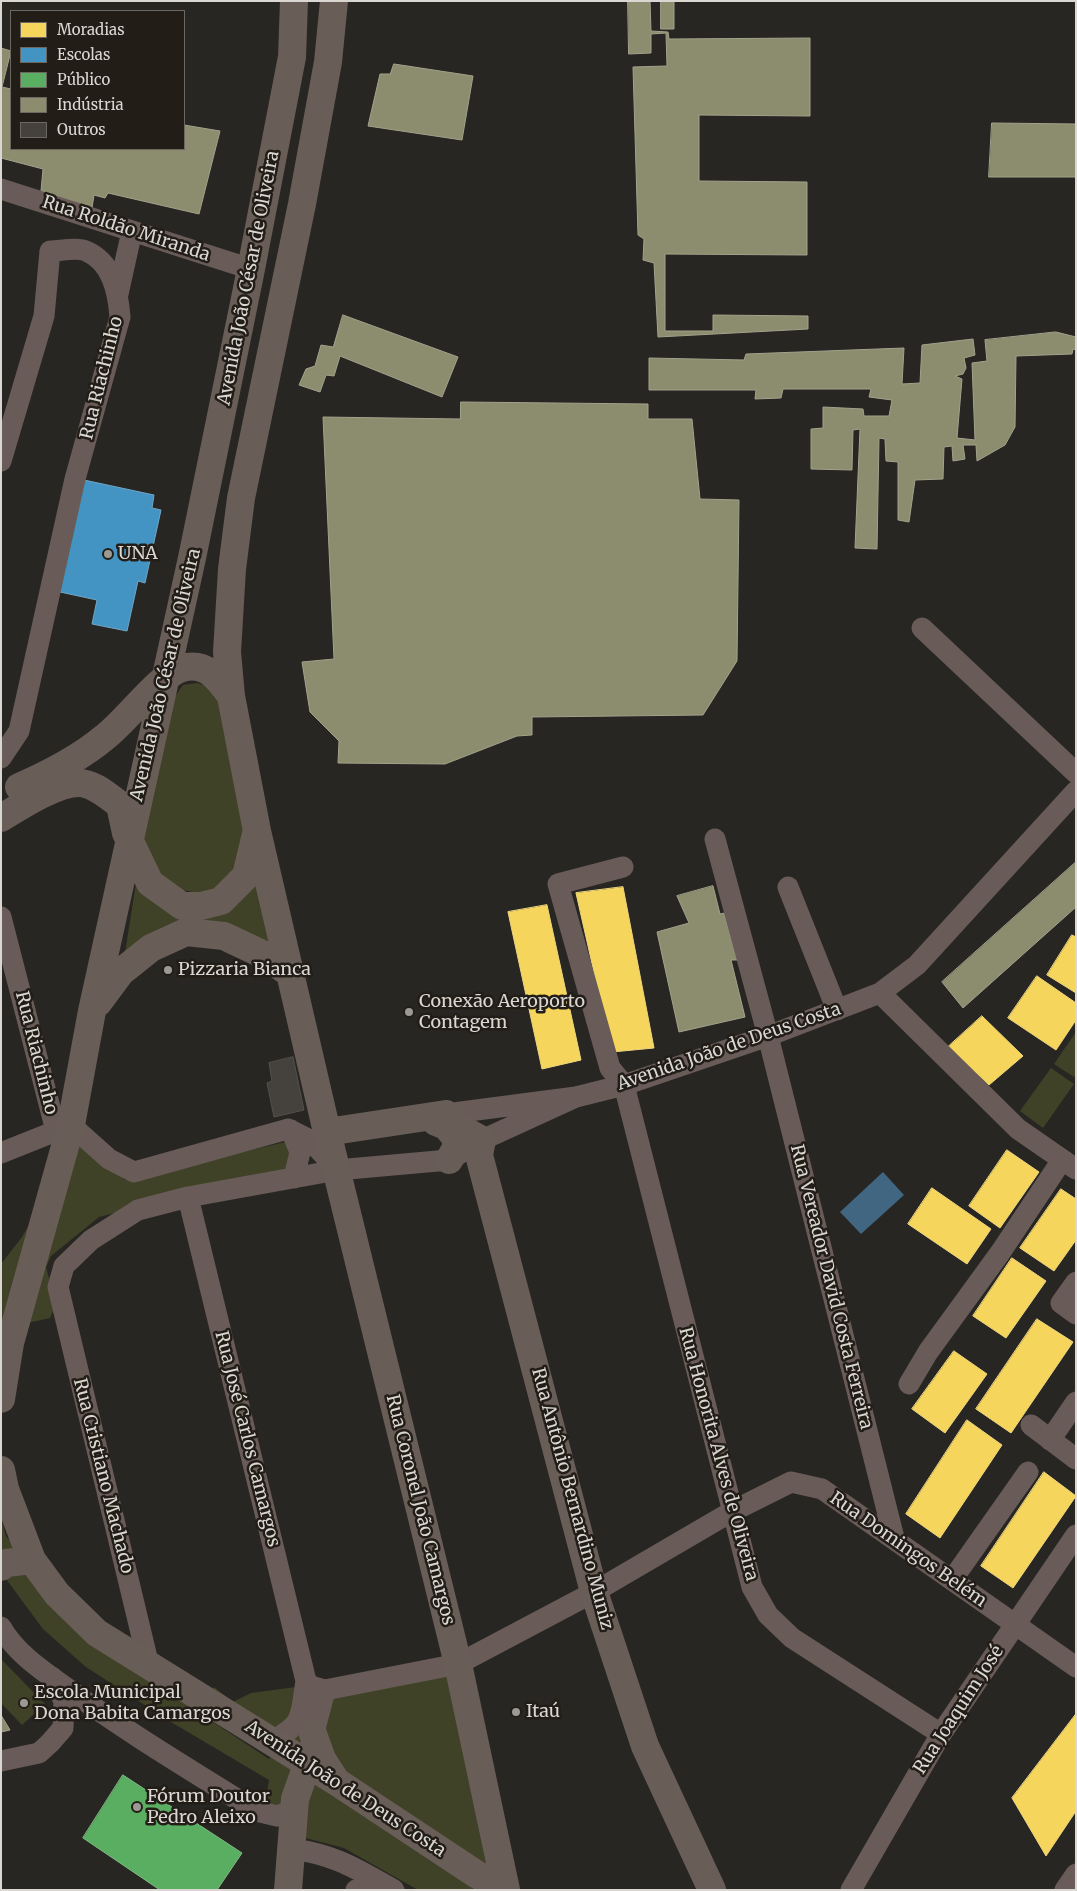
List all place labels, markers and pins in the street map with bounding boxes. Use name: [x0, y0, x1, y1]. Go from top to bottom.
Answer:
place label: UNA: [118, 543, 158, 565]
marker: UNA: [102, 548, 114, 560]
place label: Pizzaria Bianca: [178, 959, 311, 981]
marker: Pizzaria Bianca: [162, 964, 174, 976]
place label: Conexão Aeroporto Contagem: [419, 991, 585, 1034]
marker: Conexão Aeroporto Contagem: [403, 1006, 415, 1018]
place label: Escola Municipal Dona Babita Camargos: [34, 1682, 230, 1725]
marker: Escola Municipal Dona Babita Camargos: [18, 1697, 30, 1709]
place label: Itaú: [526, 1701, 560, 1723]
marker: Itaú: [510, 1706, 522, 1718]
place label: Fórum Doutor Pedro Aleixo: [147, 1786, 270, 1828]
marker: Fórum Doutor Pedro Aleixo: [131, 1801, 143, 1813]

